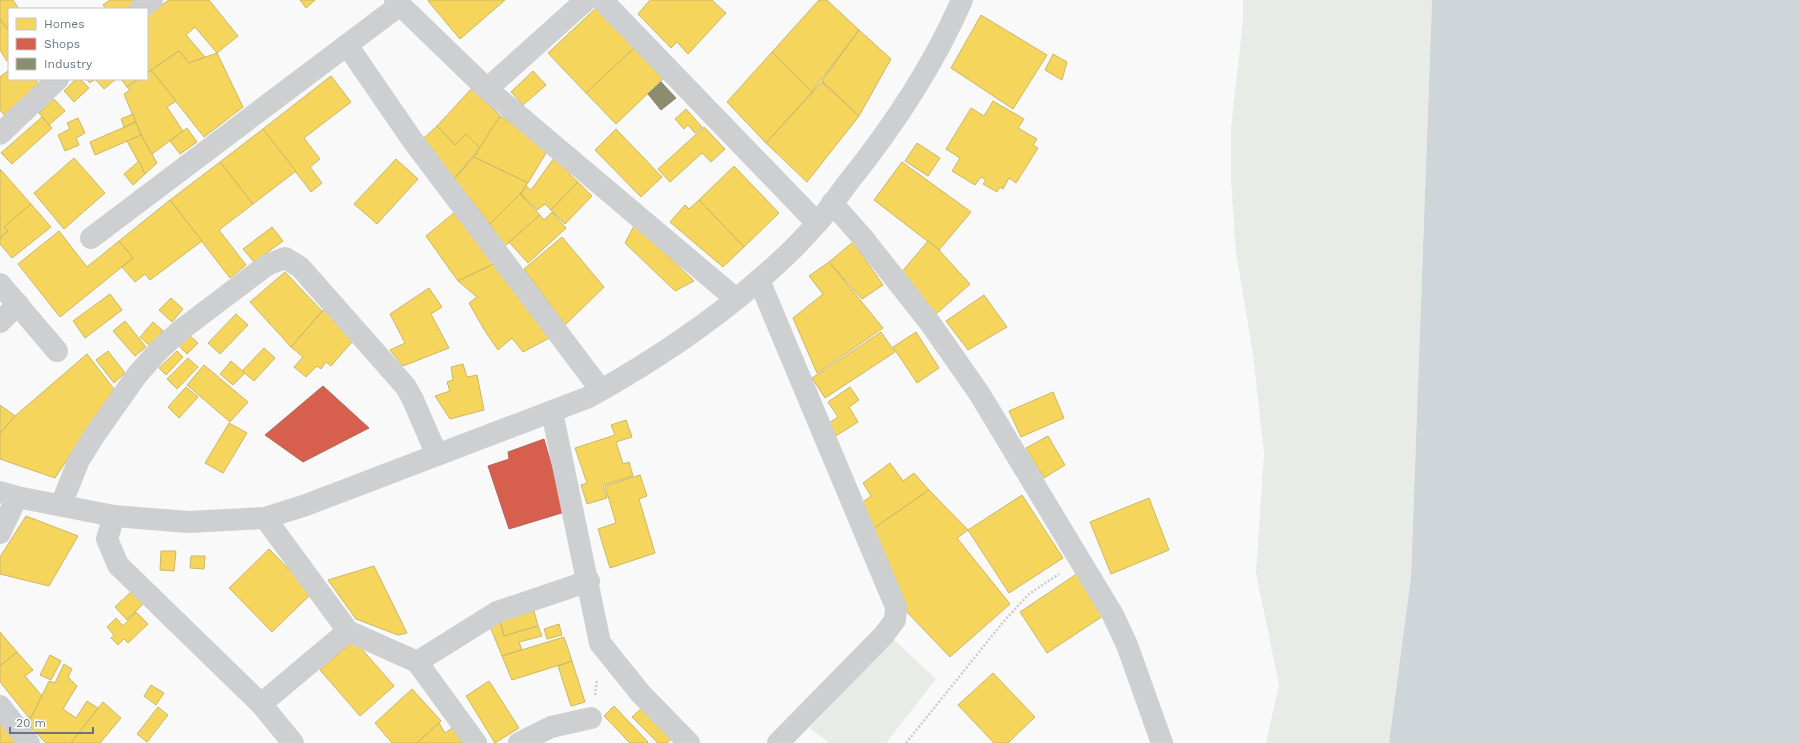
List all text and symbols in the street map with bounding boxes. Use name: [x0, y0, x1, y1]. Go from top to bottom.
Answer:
legend: [8, 8, 148, 80]
text: Homes: [44, 17, 85, 31]
text: Shops: [44, 37, 80, 51]
text: Industry: [44, 57, 93, 71]
scale bar: [10, 709, 93, 735]
text: 20 m: [16, 716, 46, 730]

